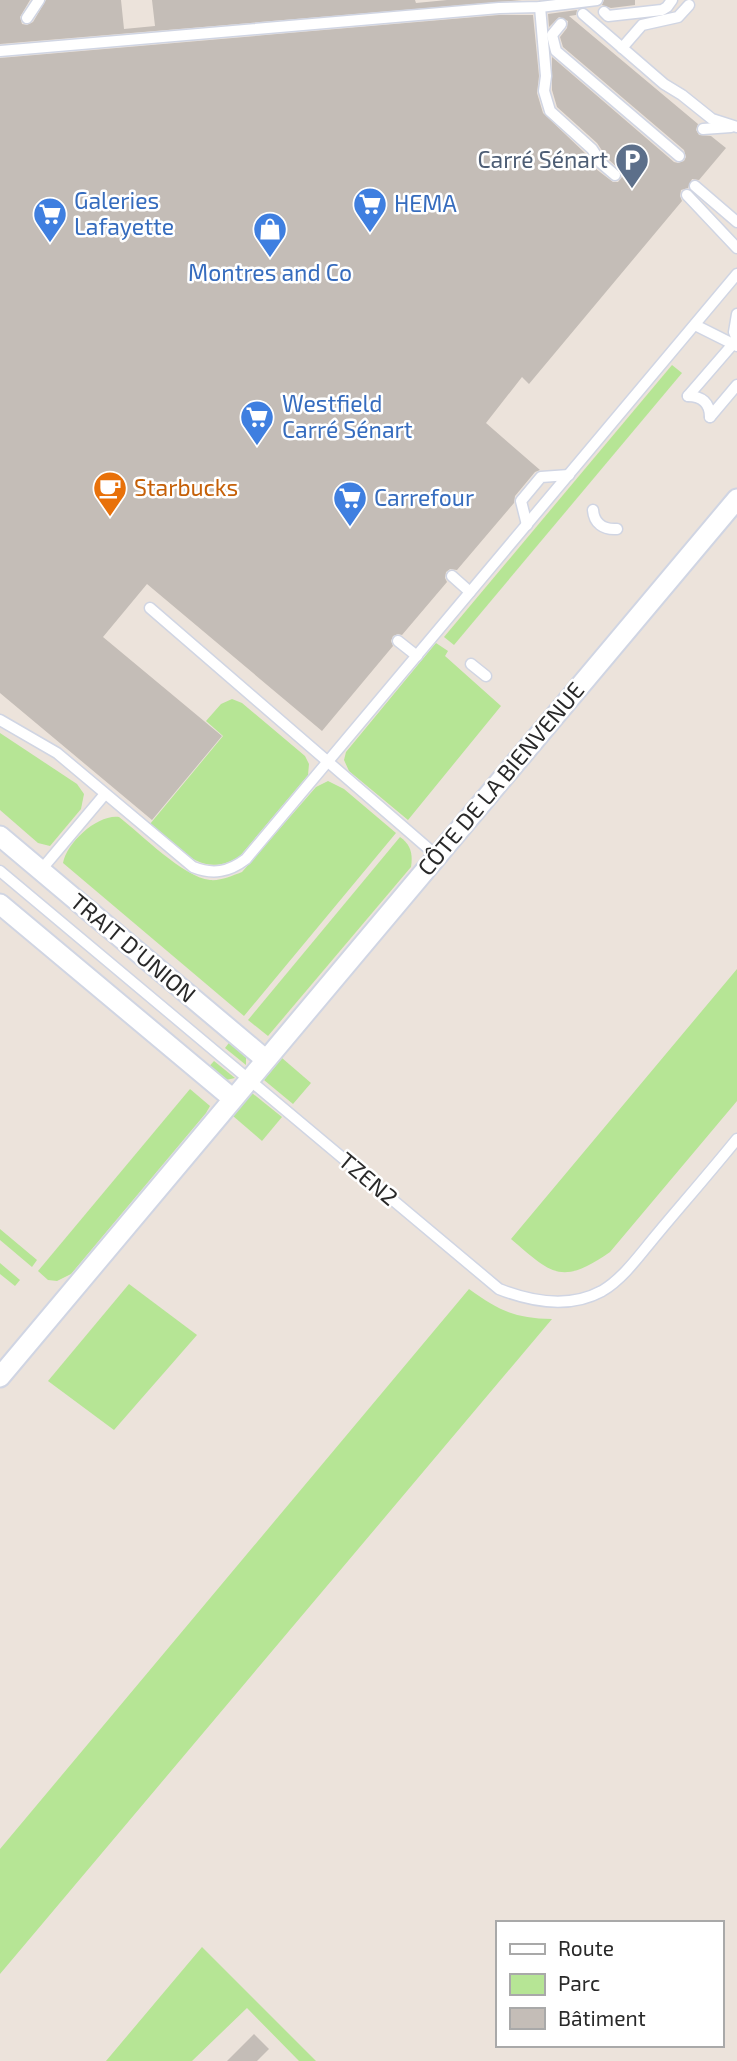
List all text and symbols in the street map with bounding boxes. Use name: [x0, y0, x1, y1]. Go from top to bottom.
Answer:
parking icon: Carré Sénart: [613, 141, 651, 190]
place label: Carré Sénart: [477, 145, 608, 173]
supermarket icon: HEMA: [351, 185, 389, 234]
place label: Galeries Lafayette: [74, 186, 174, 240]
place label: HEMA: [394, 189, 457, 217]
supermarket icon: Galeries Lafayette: [31, 195, 69, 244]
shop icon: Montres and Co: [251, 210, 289, 259]
place label: Montres and Co: [188, 258, 352, 286]
place label: Westfield Carré Sénart: [282, 389, 413, 443]
supermarket icon: Westfield Carré Sénart: [238, 398, 276, 447]
cafe icon: Starbucks: [91, 469, 129, 518]
place label: Starbucks: [134, 473, 238, 501]
supermarket icon: Carrefour: [331, 479, 369, 528]
place label: Carrefour: [374, 483, 474, 511]
street label: CÔTE DE LA BIENVENUE: [411, 676, 589, 881]
street label: TRAIT D'UNION: [65, 887, 202, 1008]
street label: TZEN2: [333, 1146, 404, 1211]
legend: [496, 1921, 723, 2047]
text: Route: [558, 1935, 614, 1960]
text: Parc: [558, 1970, 600, 1995]
text: Bâtiment: [558, 2005, 646, 2030]

